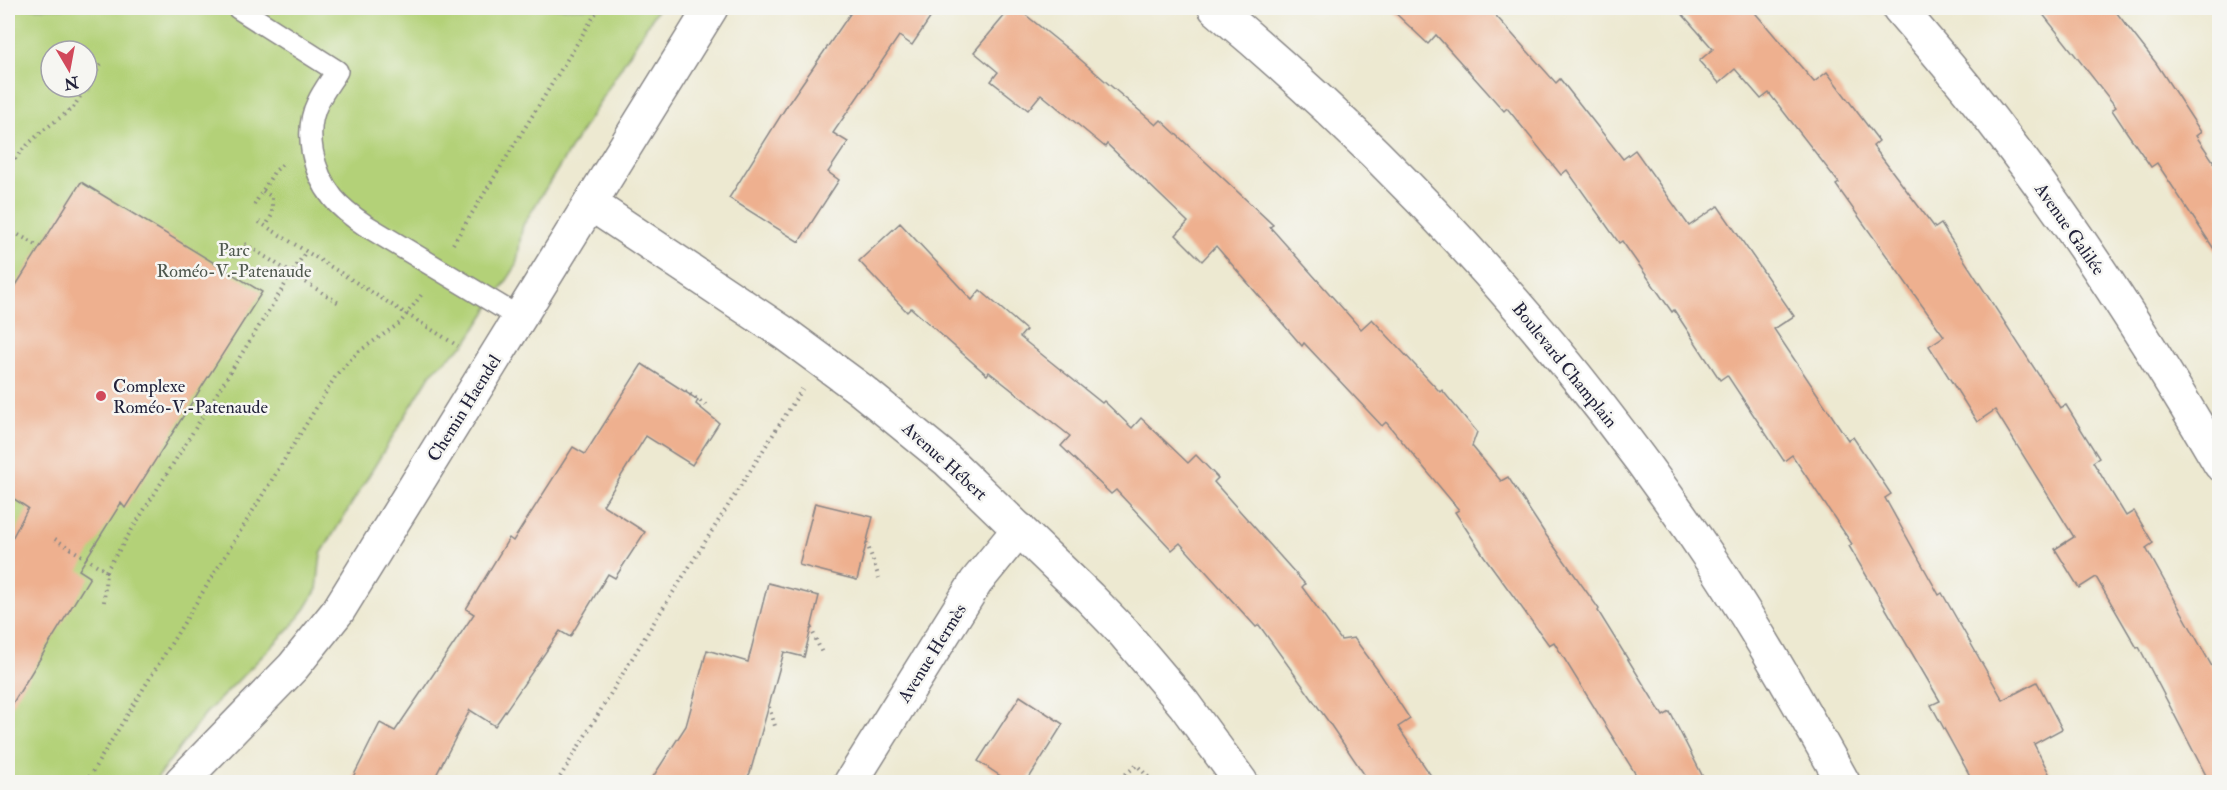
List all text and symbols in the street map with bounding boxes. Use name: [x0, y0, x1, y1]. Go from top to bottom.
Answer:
north arrow: [39, 39, 99, 99]
text: N: [62, 72, 81, 94]
street label: Avenue Galilée: [2029, 178, 2110, 280]
park label: Parc Roméo-V.-Patenaude: [157, 239, 312, 283]
street label: Boulevard Champlain: [1507, 298, 1622, 433]
street label: Chemin Haendel: [422, 350, 507, 466]
place label: Complexe Roméo-V.-Patenaude: [113, 375, 268, 419]
marker: Complexe Roméo-V.-Patenaude: [94, 389, 108, 403]
street label: Avenue Hébert: [897, 416, 992, 506]
street label: Avenue Hermès: [892, 600, 972, 708]

